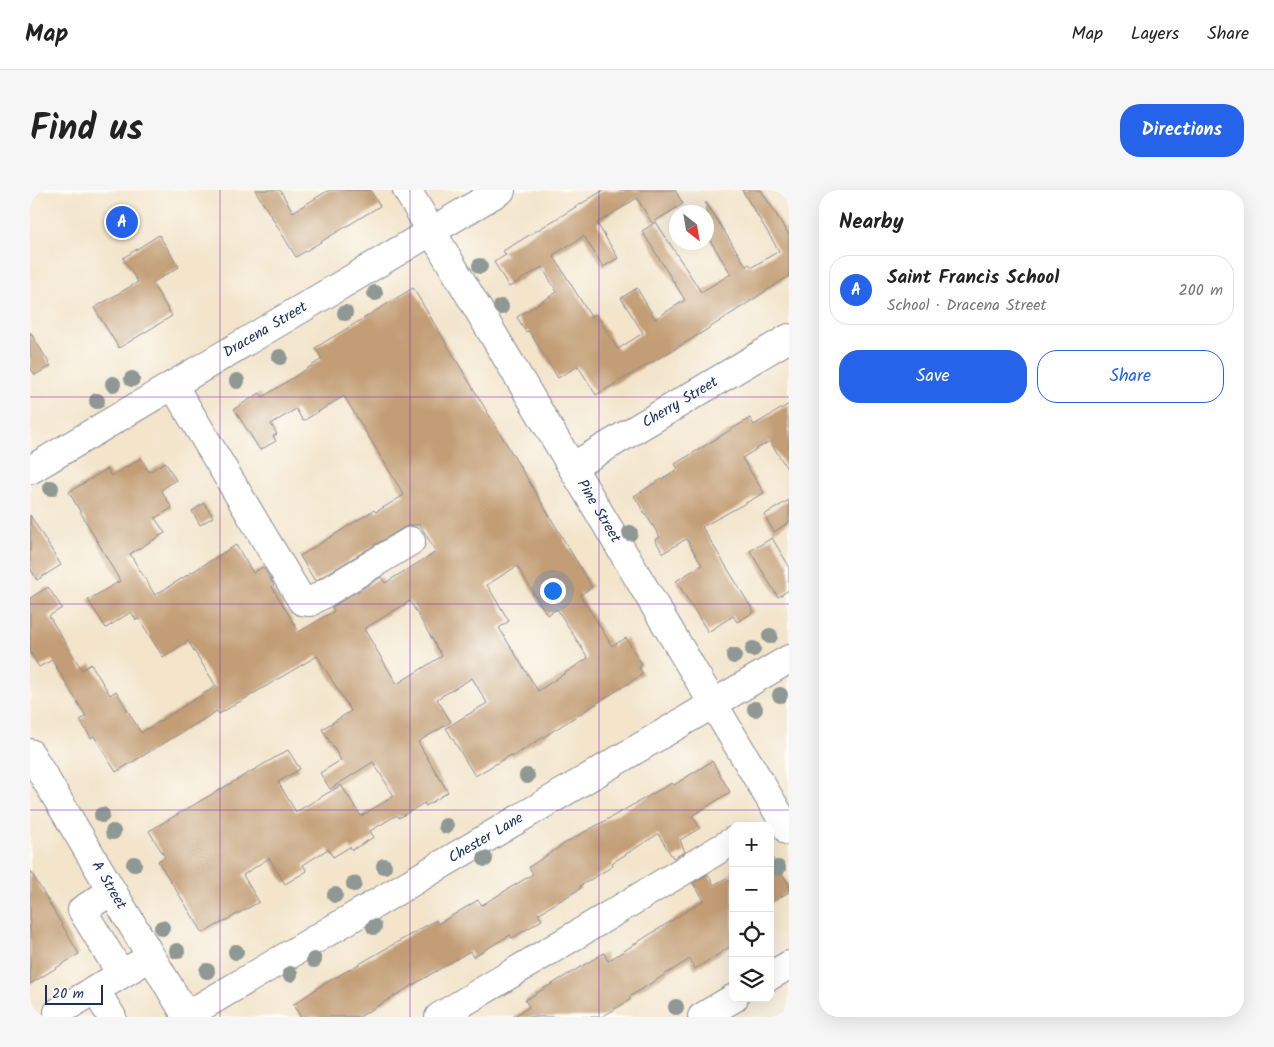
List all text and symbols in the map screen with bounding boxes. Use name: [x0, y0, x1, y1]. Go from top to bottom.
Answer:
text: Map: [25, 15, 68, 54]
text: Map: [1072, 20, 1103, 49]
text: Layers: [1131, 20, 1179, 49]
text: Share: [1207, 20, 1249, 49]
text: Find us: [30, 102, 143, 158]
button: Directions: [1120, 104, 1244, 157]
pin: A: [106, 203, 138, 241]
north arrow: [669, 205, 714, 250]
text: Nearby: [839, 206, 904, 239]
text: Saint Francis School: [887, 263, 1059, 293]
text: A: [851, 278, 861, 303]
text: 200 m: [1179, 278, 1223, 303]
text: School · Dracena Street: [887, 293, 1047, 318]
street label: Dracena Street: [219, 295, 312, 364]
button: Save: [839, 350, 1027, 403]
button: Share: [1037, 350, 1224, 403]
street label: Cherry Street: [638, 371, 723, 435]
street label: Pine Street: [570, 475, 627, 548]
your location: [540, 578, 566, 604]
street label: Chester Lane: [444, 806, 528, 870]
map controls: [729, 822, 774, 1002]
button: +: [729, 822, 774, 867]
street label: A Street: [85, 856, 133, 915]
button: −: [729, 867, 774, 912]
button: locate: [729, 912, 774, 957]
button: layers: [729, 957, 774, 1002]
scale bar: [45, 982, 102, 1005]
text: 20 m: [52, 983, 84, 1005]

